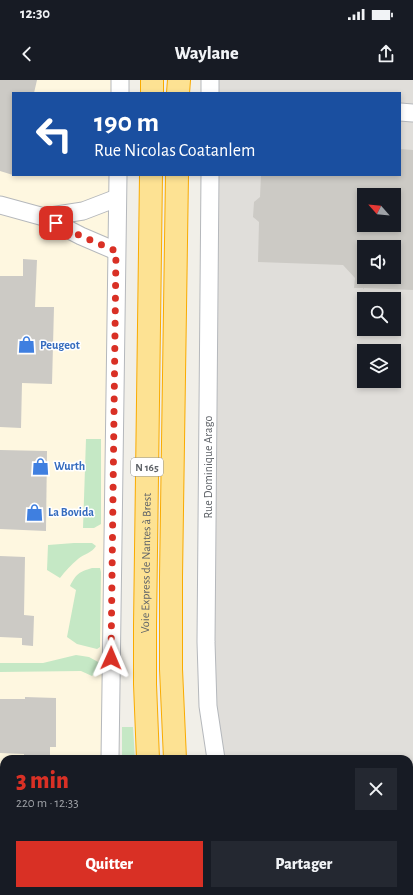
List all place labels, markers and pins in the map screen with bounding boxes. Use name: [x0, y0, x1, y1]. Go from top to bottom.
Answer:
pin: [39, 206, 73, 240]
shop icon: Peugeot: [17, 335, 37, 355]
place label: Peugeot: [40, 339, 80, 351]
shop icon: Wurth: [31, 456, 51, 476]
place label: Wurth: [54, 460, 85, 472]
shop icon: La Bovida: [25, 502, 45, 522]
place label: La Bovida: [48, 506, 94, 518]

